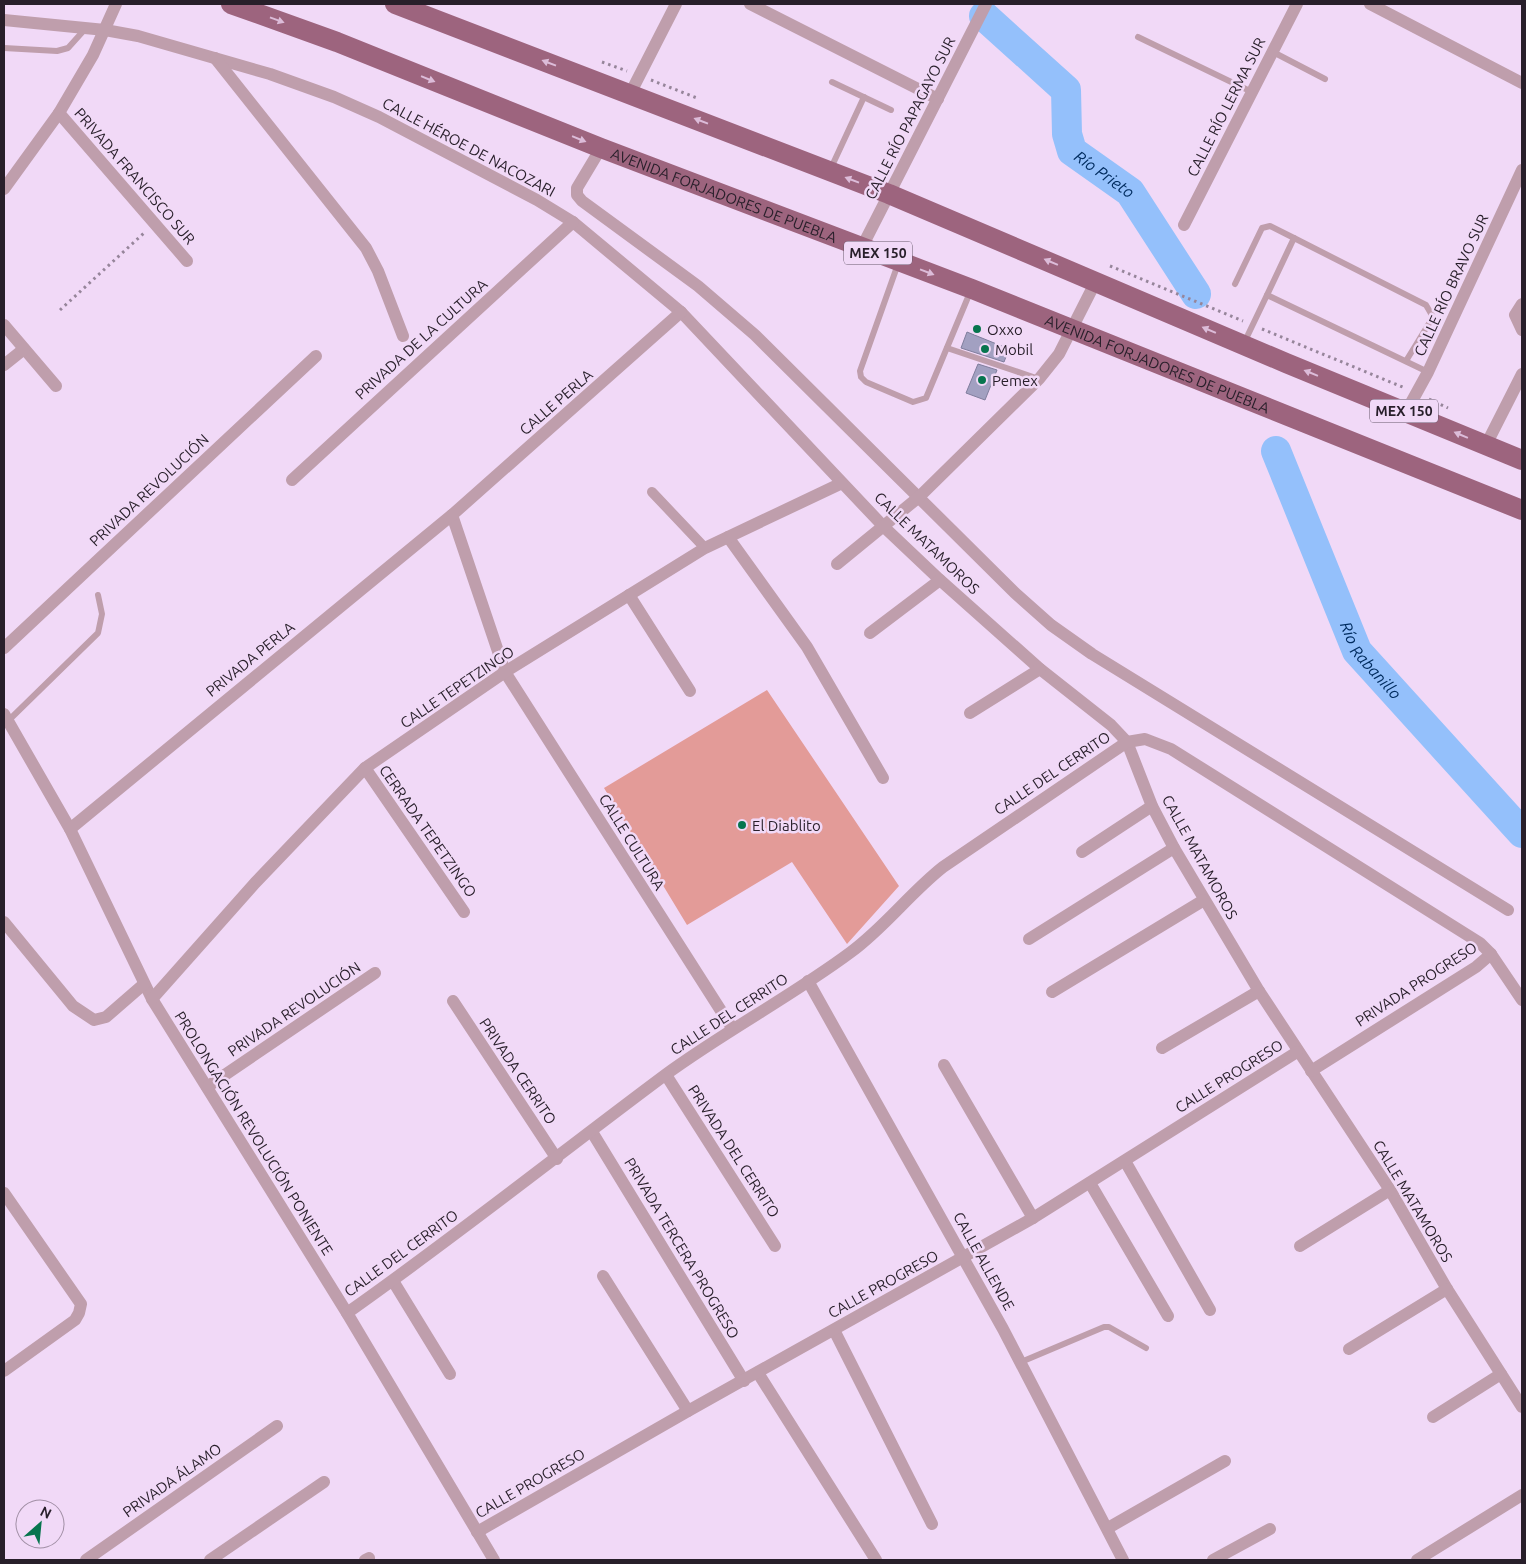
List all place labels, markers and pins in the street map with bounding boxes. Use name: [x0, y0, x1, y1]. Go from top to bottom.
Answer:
place label: Oxxo: [987, 321, 1023, 338]
marker: Oxxo: [971, 323, 983, 335]
place label: Mobil: [995, 341, 1033, 358]
marker: Mobil: [979, 343, 991, 355]
place label: Pemex: [992, 372, 1038, 389]
marker: Pemex: [976, 374, 988, 386]
place label: El Diablito: [752, 817, 821, 834]
marker: El Diablito: [736, 819, 748, 831]

